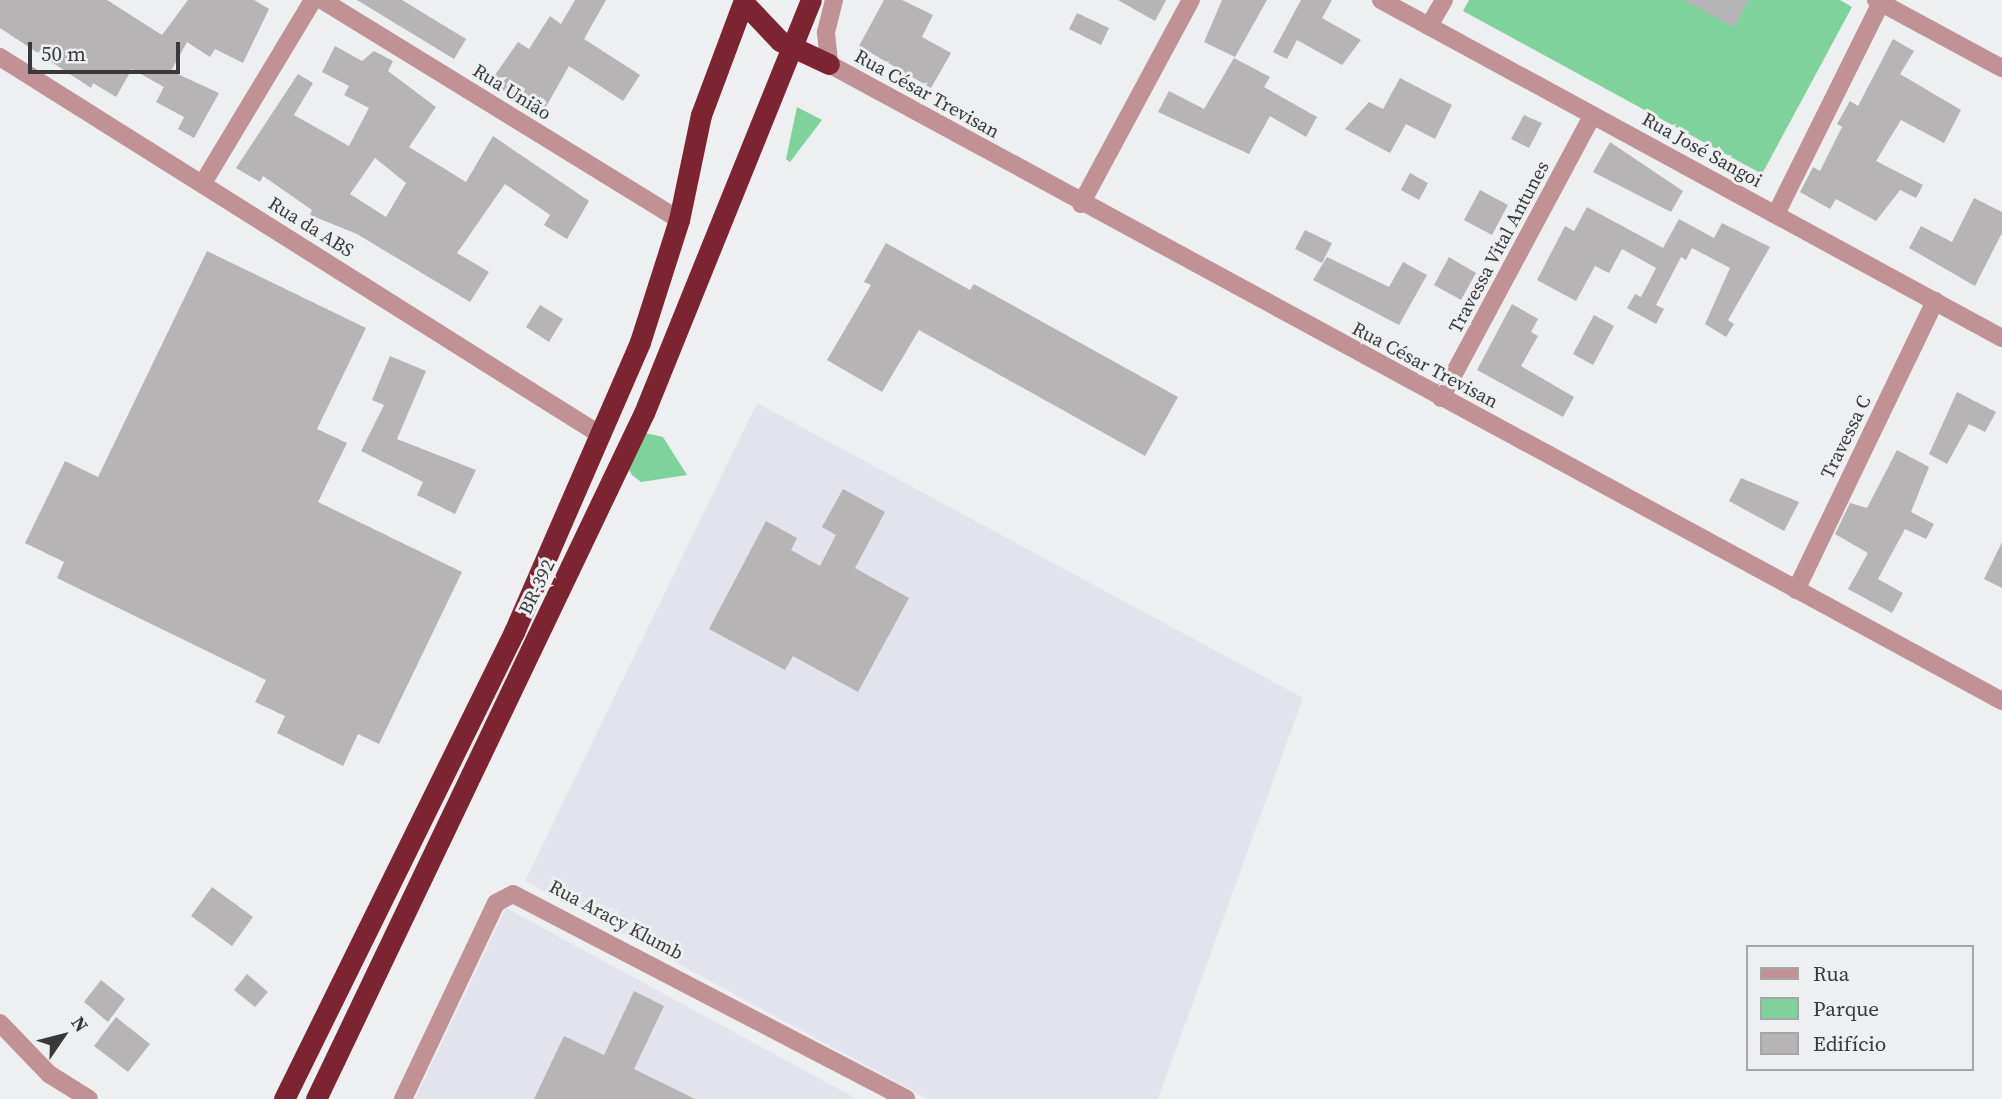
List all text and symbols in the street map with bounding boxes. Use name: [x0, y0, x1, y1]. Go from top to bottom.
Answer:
scale bar: [32, 28, 184, 72]
text: 50 m: [41, 39, 86, 68]
street label: Rua César Trevisan: [851, 45, 1003, 143]
street label: Rua União: [469, 59, 555, 125]
street label: Rua José Sangoi: [1638, 108, 1766, 192]
street label: Travessa Vital Antunes: [1444, 157, 1554, 337]
street label: Rua da ABS: [264, 192, 358, 262]
street label: Rua César Trevisan: [1348, 317, 1502, 413]
street label: Travessa C: [1816, 392, 1876, 482]
street label: BR-392: [514, 556, 560, 618]
street label: Rua Aracy Klumb: [545, 875, 687, 965]
legend: [1746, 945, 1974, 1071]
text: Rua: [1813, 959, 1849, 988]
text: Parque: [1813, 994, 1879, 1023]
north arrow: [28, 1001, 98, 1071]
text: N: [66, 1011, 95, 1037]
text: Edifício: [1813, 1029, 1886, 1058]

